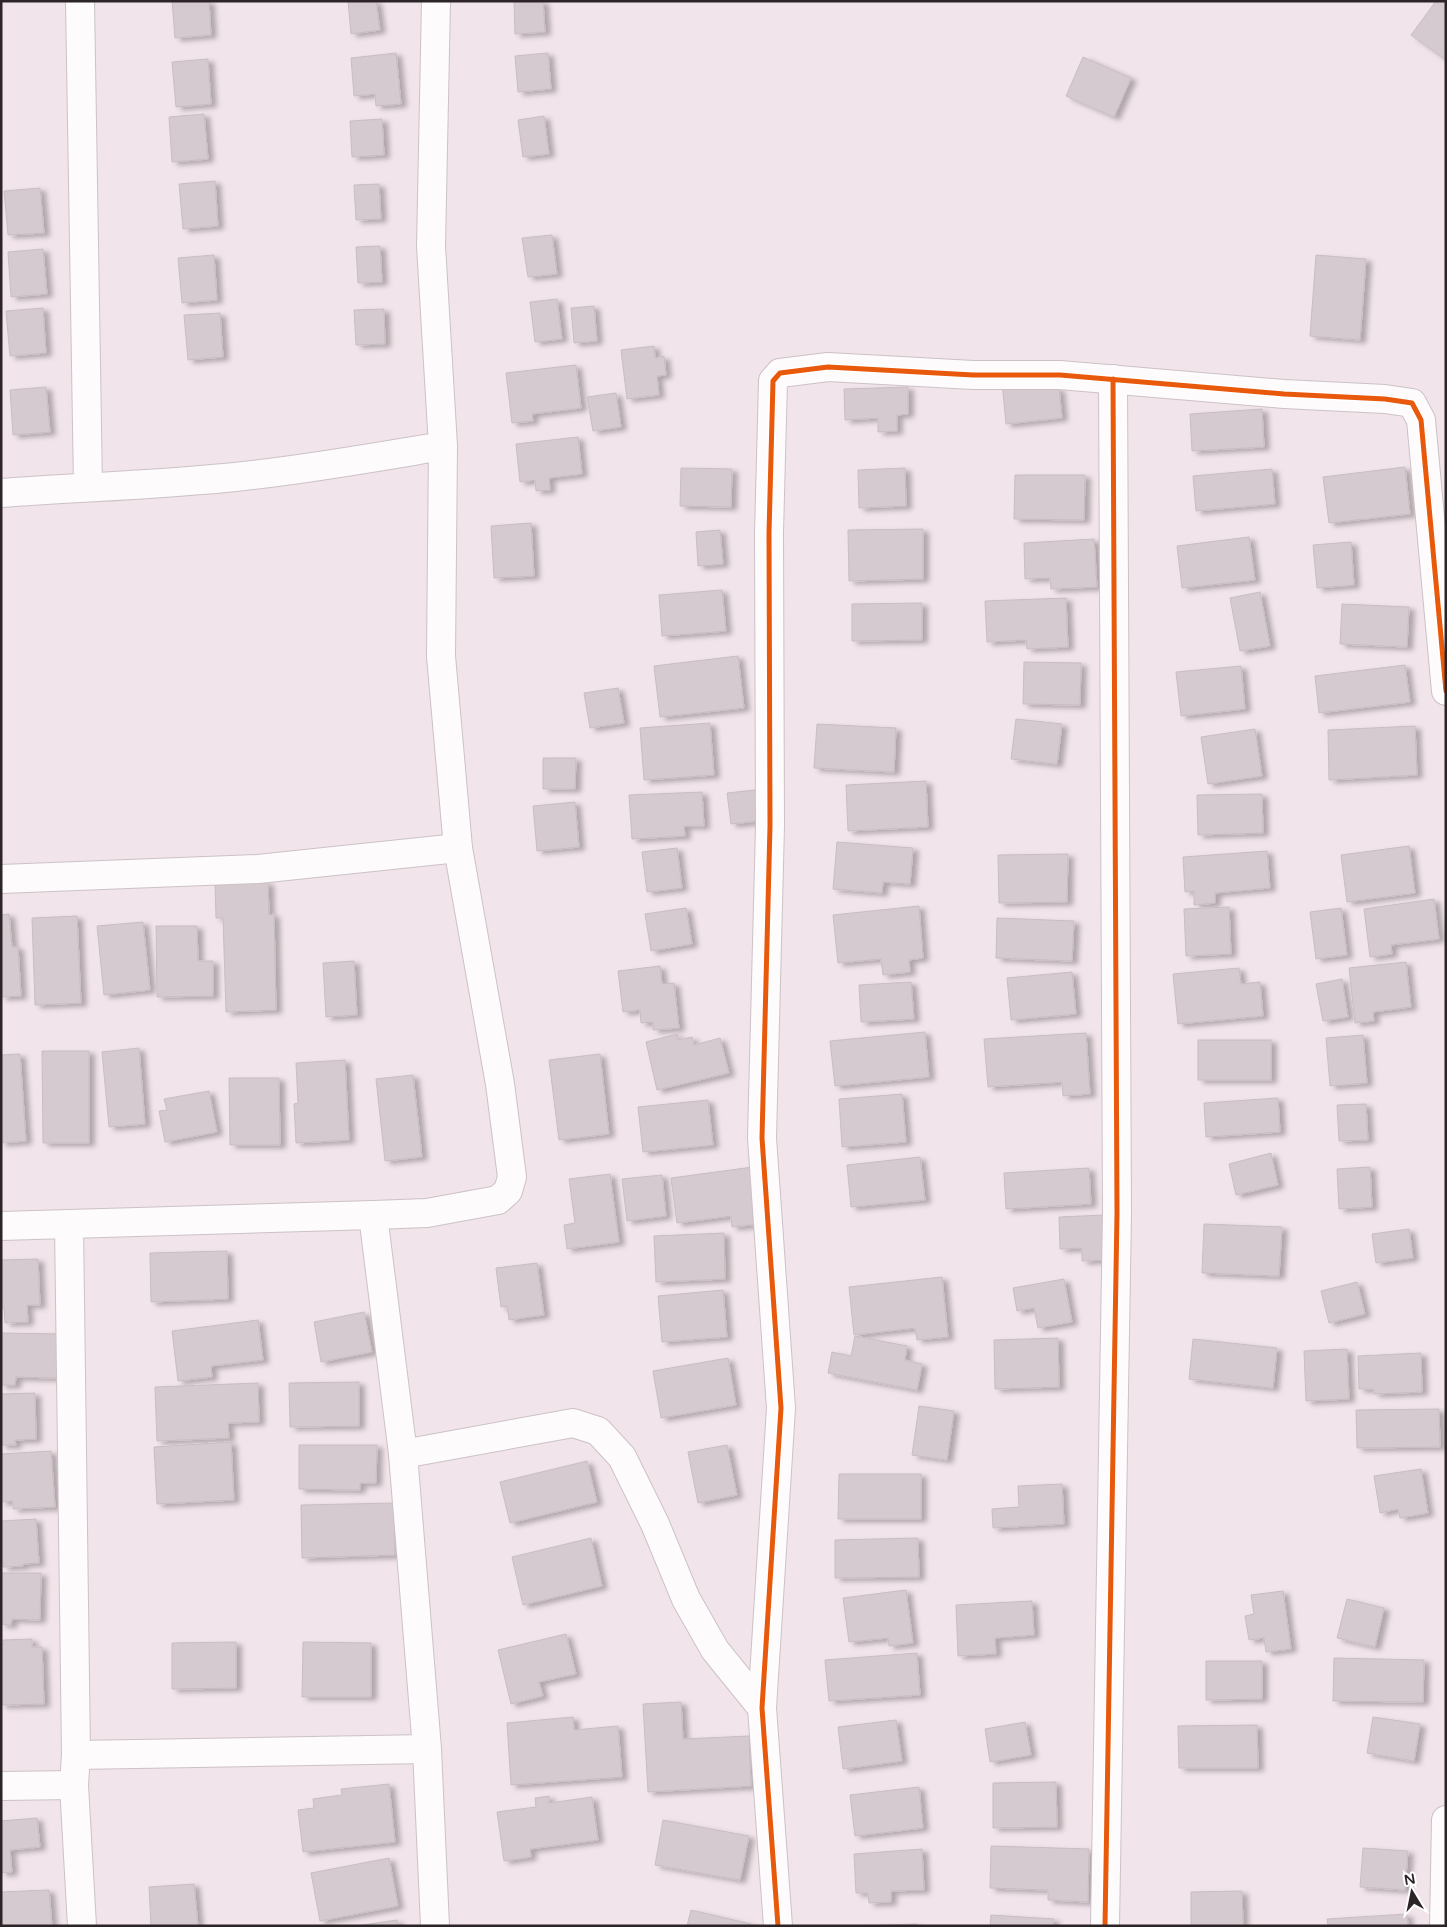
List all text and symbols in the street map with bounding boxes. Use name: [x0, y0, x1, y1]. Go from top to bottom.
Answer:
north arrow: [1387, 1867, 1437, 1917]
text: N: [1403, 1870, 1417, 1889]

